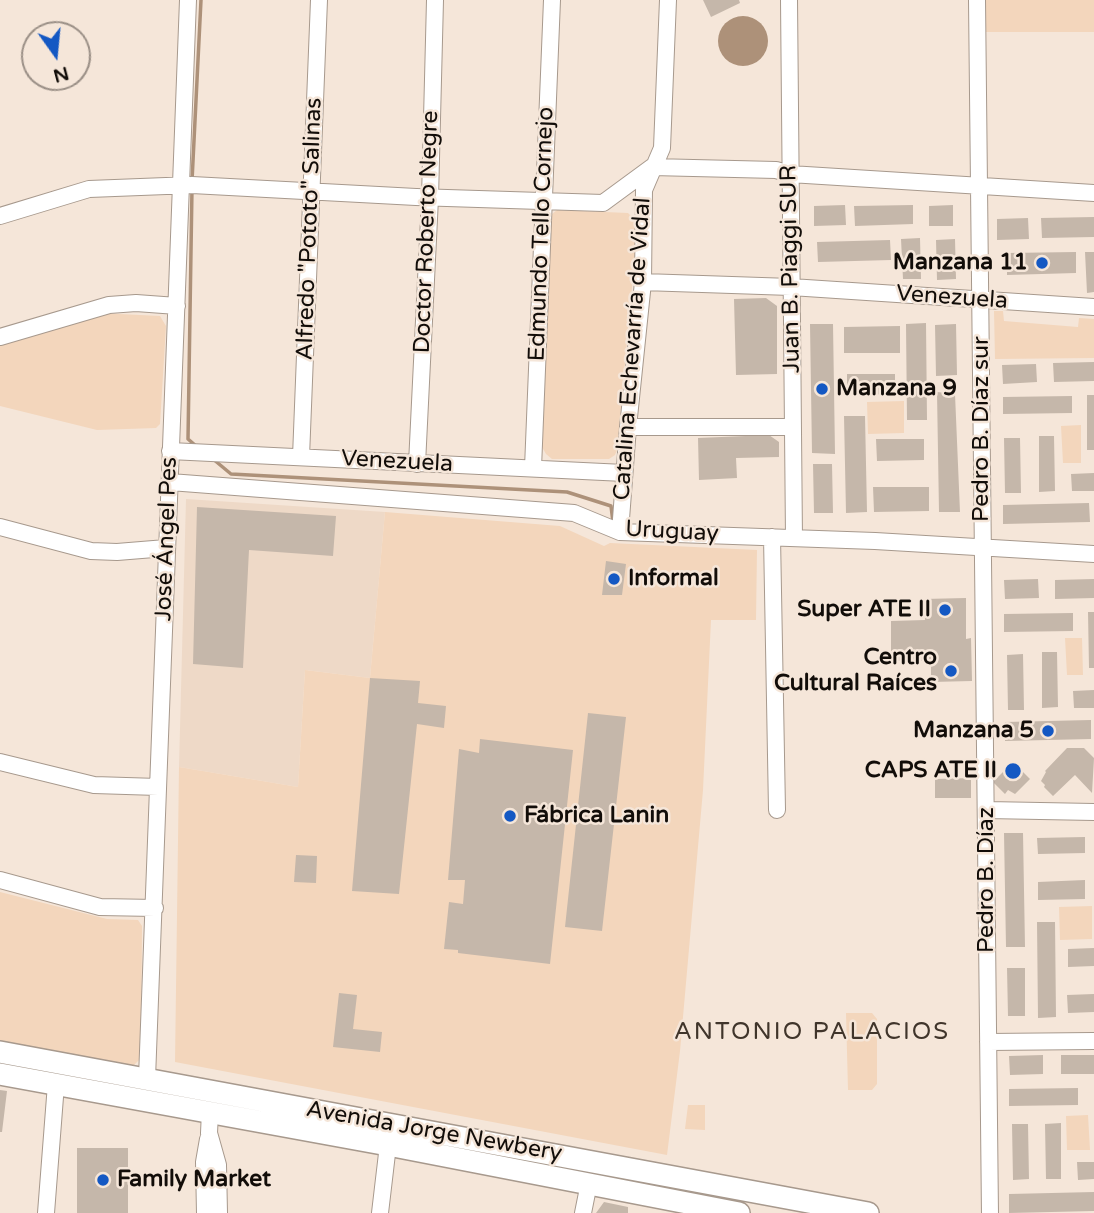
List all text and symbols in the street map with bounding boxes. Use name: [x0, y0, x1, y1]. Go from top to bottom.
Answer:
north arrow: [21, 21, 91, 91]
text: N: [51, 62, 71, 87]
street label: Alfredo "Pototo" Salinas: [292, 97, 328, 361]
street label: Edmundo Tello Cornejo: [524, 106, 560, 362]
street label: Doctor Roberto Negre: [409, 110, 445, 354]
street label: Juan B. Piaggi SUR: [775, 165, 807, 373]
street label: Catalina Echevarría de Vidal: [609, 197, 657, 501]
place label: Manzana 11: [893, 249, 1028, 277]
marker: Manzana 11: [1034, 255, 1050, 271]
street label: Venezuela: [895, 280, 1009, 316]
street label: Pedro B. Díaz sur: [968, 336, 996, 522]
place label: Manzana 9: [836, 375, 957, 403]
marker: Manzana 9: [814, 381, 830, 397]
street label: Venezuela: [340, 445, 454, 479]
street label: José Ángel Pes: [150, 456, 184, 622]
street label: Uruguay: [625, 516, 719, 548]
place label: Informal: [628, 565, 719, 593]
marker: Informal: [606, 571, 622, 587]
place label: Super ATE II: [797, 596, 931, 624]
marker: Super ATE II: [937, 602, 953, 618]
place label: Centro Cultural Raíces: [774, 644, 937, 698]
marker: Centro Cultural Raíces: [943, 663, 959, 679]
place label: Manzana 5: [913, 717, 1034, 745]
marker: Manzana 5: [1040, 723, 1056, 739]
place label: CAPS ATE II: [865, 757, 997, 785]
marker: CAPS ATE II: [1003, 761, 1023, 781]
place label: Fábrica Lanin: [524, 802, 669, 830]
street label: Pedro B. Díaz: [973, 807, 1001, 953]
marker: Fábrica Lanin: [502, 808, 518, 824]
district label: ANTONIO PALACIOS: [676, 1019, 948, 1047]
street label: Avenida Jorge Newbery: [304, 1096, 564, 1168]
place label: Family Market: [117, 1166, 271, 1194]
marker: Family Market: [95, 1172, 111, 1188]

